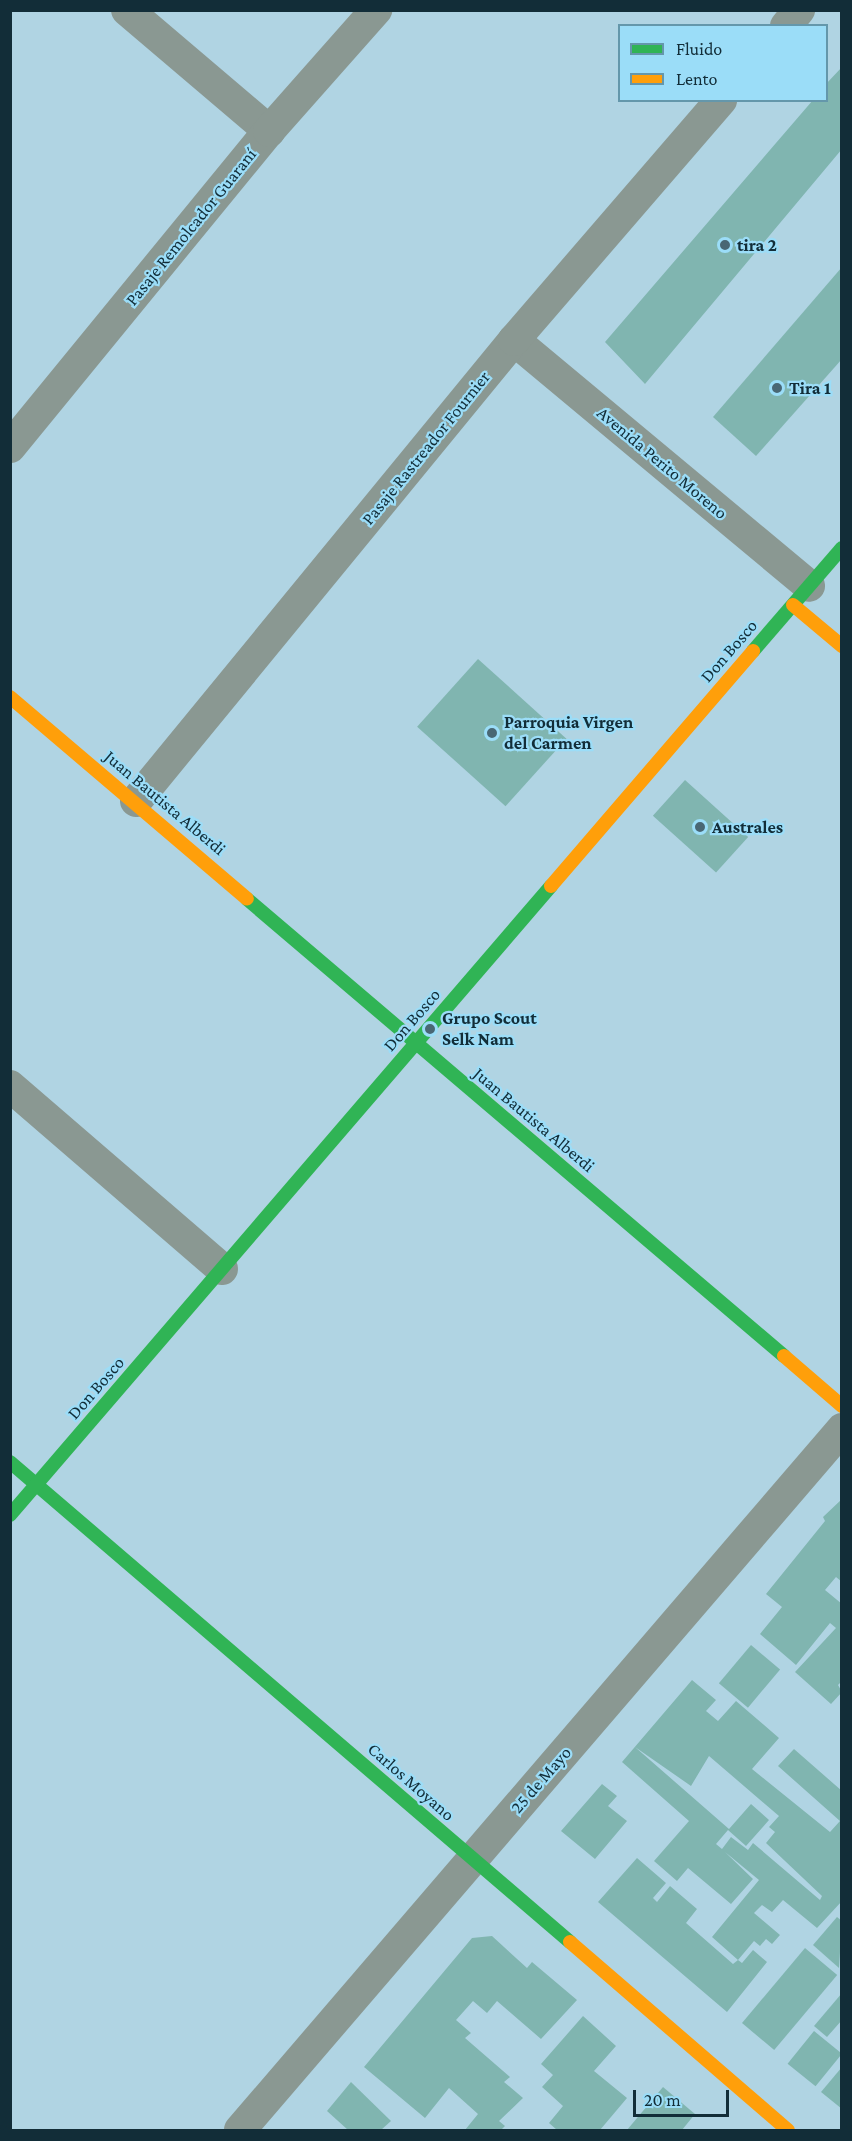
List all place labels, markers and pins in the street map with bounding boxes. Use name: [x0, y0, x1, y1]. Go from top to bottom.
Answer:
place label: tira 2: [737, 234, 777, 256]
marker: tira 2: [718, 238, 732, 252]
place label: Tira 1: [789, 377, 831, 399]
marker: Tira 1: [770, 381, 784, 395]
place label: Parroquia Virgen del Carmen: [504, 712, 633, 754]
marker: Parroquia Virgen del Carmen: [485, 726, 499, 740]
place label: Australes: [712, 816, 783, 838]
marker: Australes: [693, 820, 707, 834]
place label: Grupo Scout Selk Nam: [442, 1008, 537, 1050]
marker: Grupo Scout Selk Nam: [423, 1022, 437, 1036]

